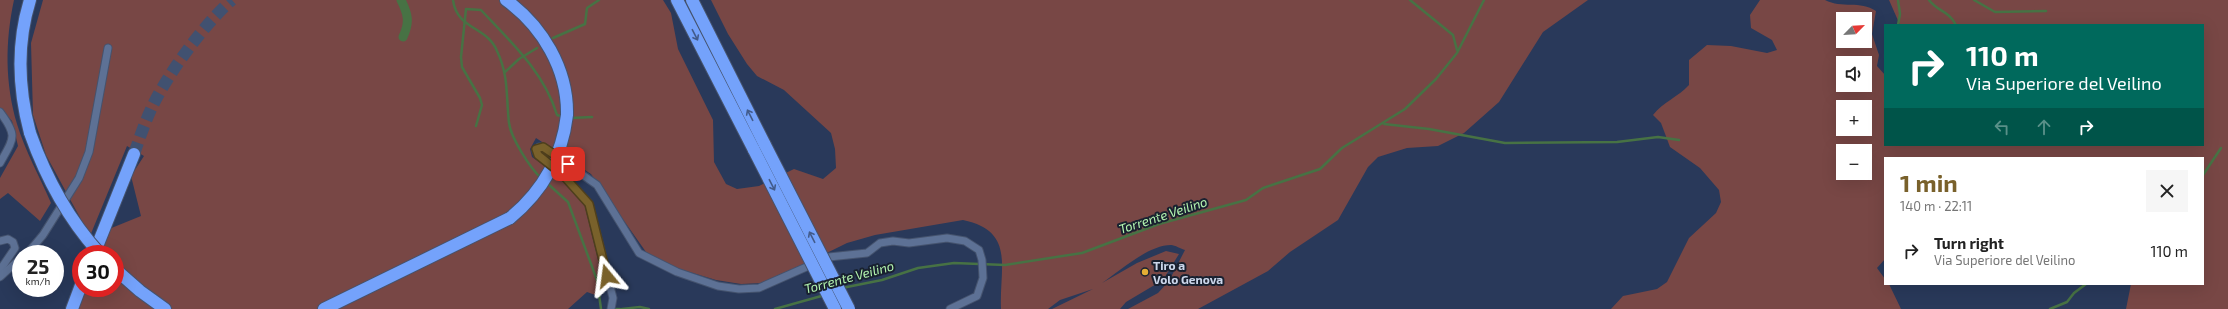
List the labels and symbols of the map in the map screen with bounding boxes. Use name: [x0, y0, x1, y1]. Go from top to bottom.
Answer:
north arrow: [1836, 12, 1872, 48]
one-way arrow: [692, 28, 699, 40]
one-way arrow: [746, 109, 753, 121]
pin: [551, 147, 585, 181]
one-way arrow: [768, 179, 776, 191]
water label: Torrente Veilino: [1117, 193, 1209, 237]
one-way arrow: [808, 231, 815, 243]
speed limit sign: 30: [72, 245, 124, 297]
position arrow: [586, 255, 628, 297]
water label: Torrente Veilino: [802, 257, 896, 297]
place label: Tiro a Volo Genova: [1153, 258, 1223, 286]
marker: Tiro a Volo Genova: [1140, 267, 1150, 277]

